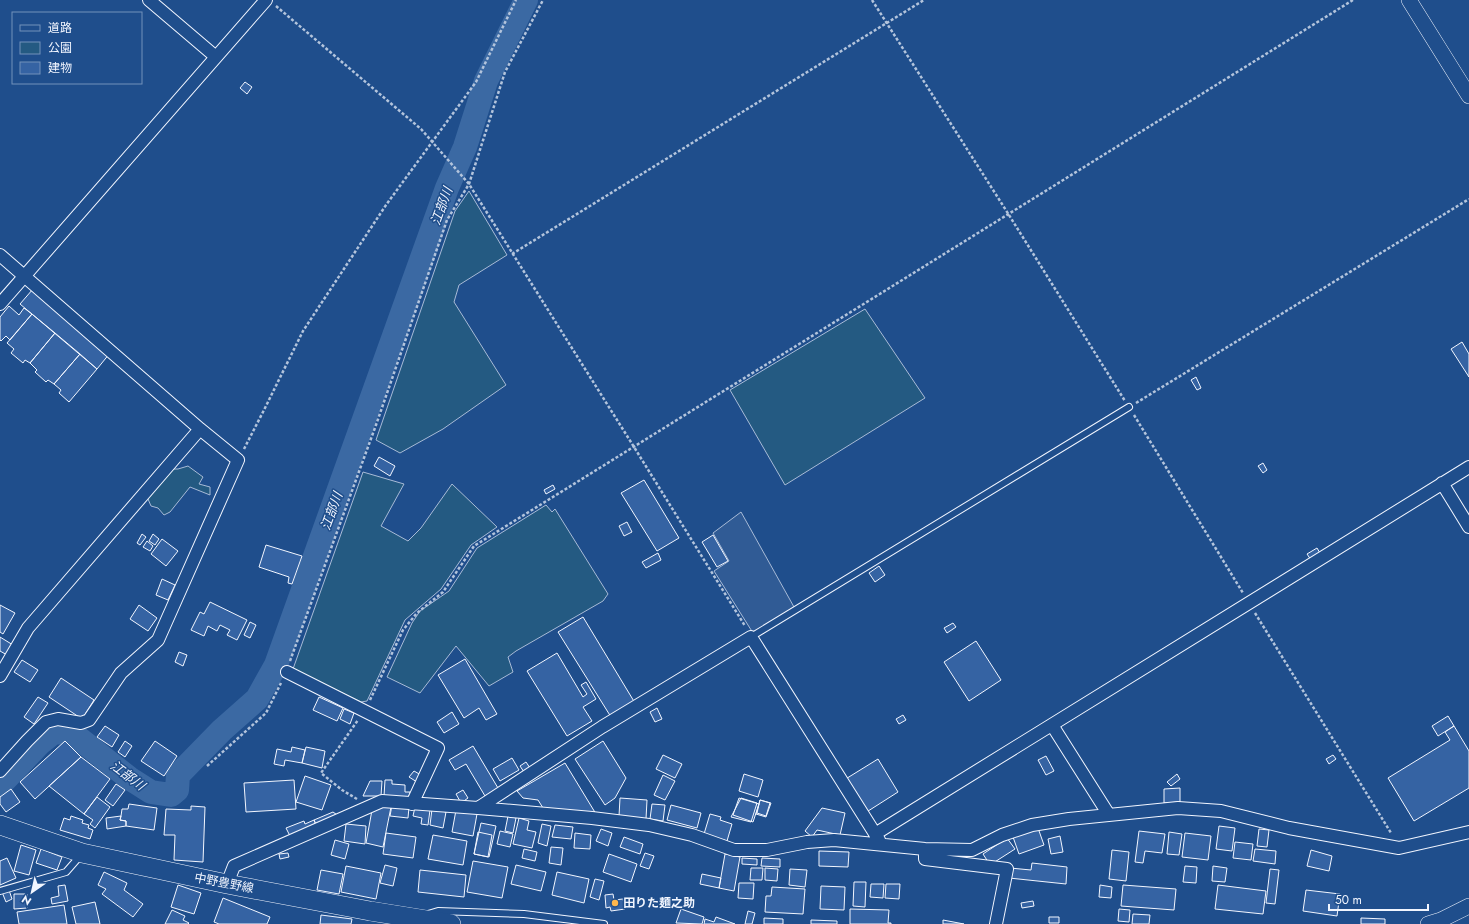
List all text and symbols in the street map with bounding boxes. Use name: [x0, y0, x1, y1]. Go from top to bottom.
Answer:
legend: [12, 12, 142, 84]
text: 道路: [48, 19, 72, 37]
text: 公園: [48, 39, 72, 57]
text: 建物: [48, 59, 72, 77]
water label: 江部川: [426, 183, 458, 228]
water label: 江部川: [316, 488, 348, 533]
water label: 江部川: [106, 756, 151, 796]
street label: 中野豊野線: [193, 868, 255, 898]
north arrow: [12, 872, 52, 912]
scale bar: [1329, 886, 1428, 912]
text: N: [18, 891, 35, 909]
text: 50 m: [1335, 891, 1362, 909]
place label: 田りた麺之助: [623, 894, 695, 912]
marker: 田りた麺之助: [610, 898, 620, 908]

